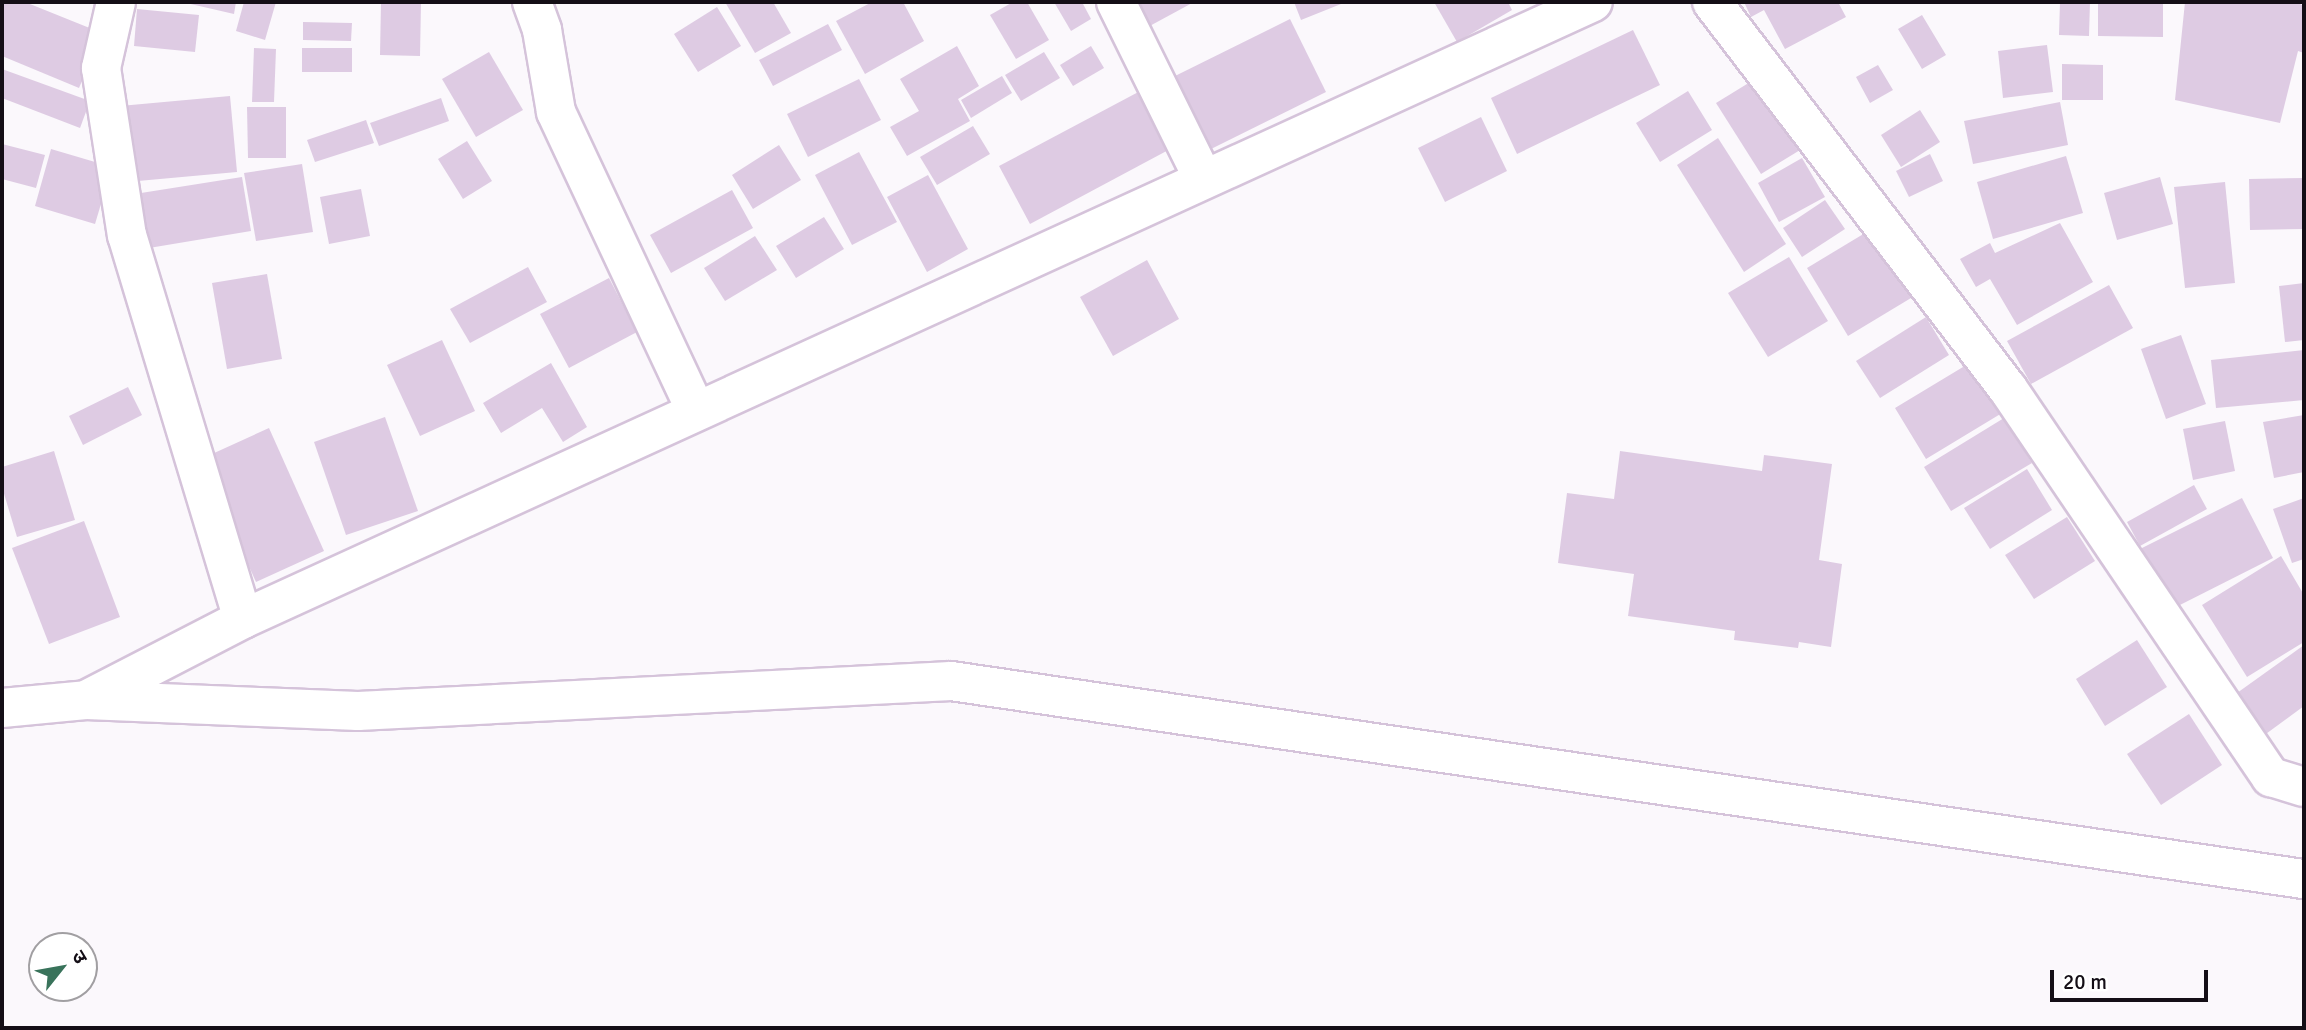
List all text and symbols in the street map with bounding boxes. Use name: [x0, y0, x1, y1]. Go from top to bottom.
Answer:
north arrow: [28, 932, 98, 1002]
text: उ: [66, 946, 92, 968]
scale bar: [2054, 956, 2212, 1000]
text: 20 m: [2063, 969, 2107, 995]

